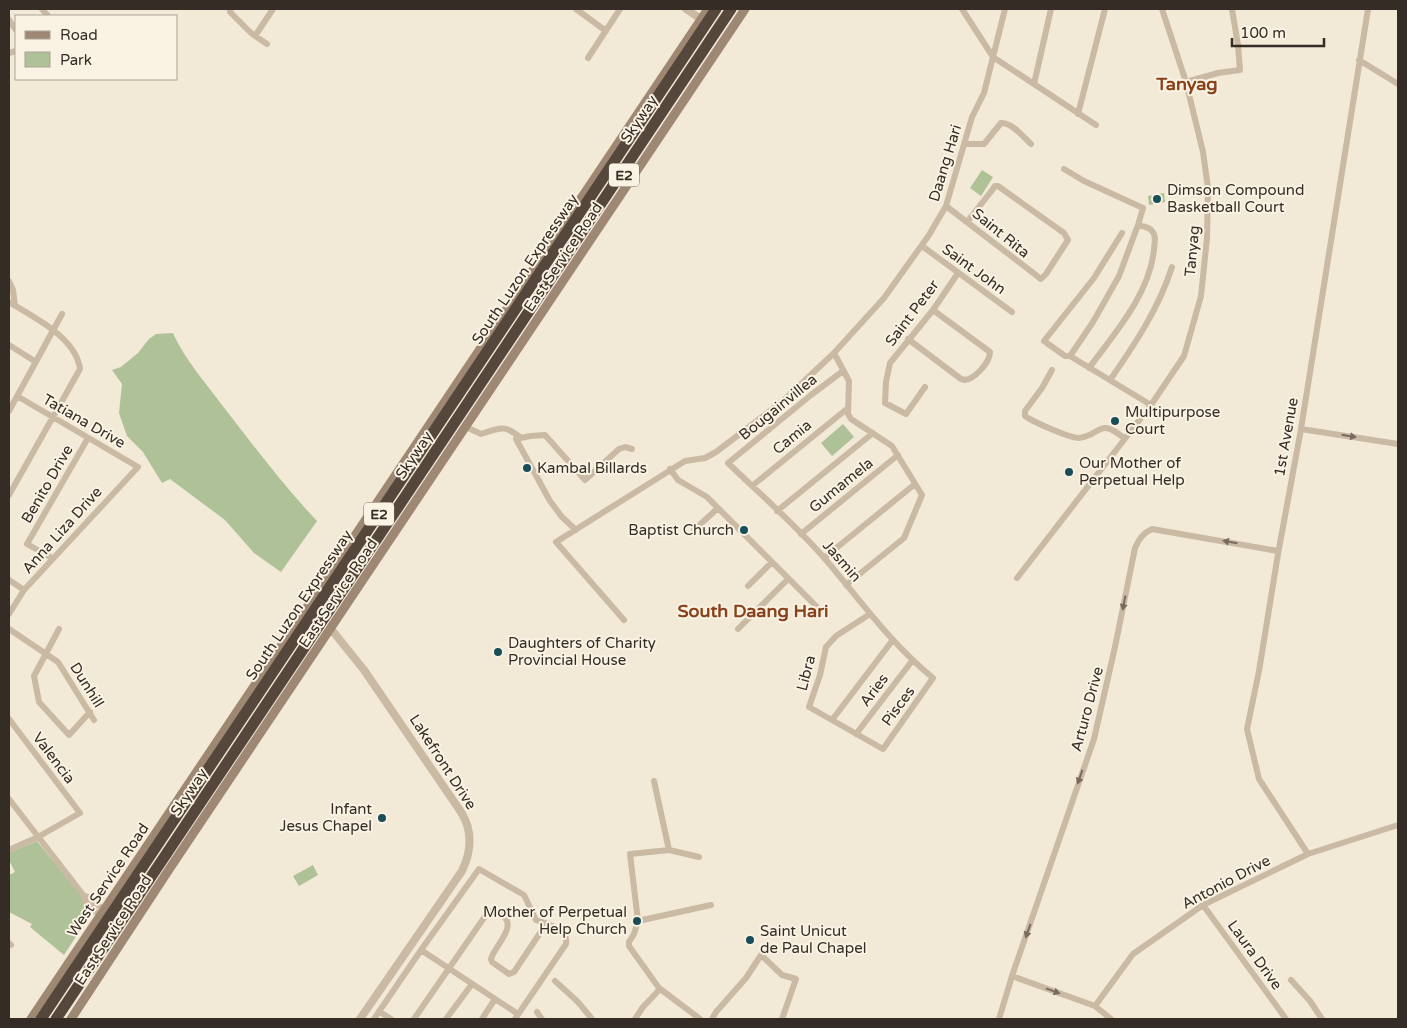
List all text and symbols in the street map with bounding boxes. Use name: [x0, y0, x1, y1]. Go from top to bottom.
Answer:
legend: [15, 15, 178, 80]
scale bar: [1232, 15, 1324, 47]
text: 100 m: [1240, 24, 1286, 42]
text: Road: [60, 26, 98, 44]
text: Park: [60, 51, 92, 69]
district label: Tanyag: [1155, 73, 1218, 95]
street label: Skyway: [617, 92, 661, 146]
street label: Daang Hari: [925, 122, 965, 204]
road number: E2: [609, 164, 639, 186]
place label: Dimson Compound Basketball Court: [1167, 181, 1304, 216]
street label: South Luzon Expressway: [468, 190, 582, 348]
marker: Dimson Compound Basketball Court: [1151, 193, 1163, 205]
street label: East Service Road: [520, 199, 606, 315]
street label: Saint Rita: [969, 204, 1033, 262]
street label: Tanyag: [1181, 225, 1203, 277]
street label: Saint John: [939, 240, 1009, 298]
street label: Saint Peter: [881, 276, 943, 350]
street label: Bougainvillea: [735, 370, 821, 444]
street label: Tatiana Drive: [39, 390, 129, 452]
street label: 1st Avenue: [1270, 396, 1302, 478]
place label: Multipurpose Court: [1125, 403, 1220, 438]
marker: Multipurpose Court: [1109, 415, 1121, 427]
street label: Camia: [769, 416, 815, 458]
street label: Skyway: [392, 428, 436, 482]
one-way arrow: [1341, 433, 1357, 441]
street label: Benito Drive: [17, 442, 77, 526]
street label: Gumamela: [805, 454, 877, 516]
place label: Our Mother of Perpetual Help: [1079, 454, 1185, 489]
place label: Kambal Billards: [537, 459, 647, 477]
marker: Kambal Billards: [521, 462, 533, 474]
marker: Our Mother of Perpetual Help: [1063, 466, 1075, 478]
street label: Anna Liza Drive: [18, 483, 106, 577]
road number: E2: [364, 502, 394, 526]
place label: Baptist Church: [628, 521, 734, 539]
marker: Baptist Church: [738, 524, 750, 536]
street label: South Luzon Expressway: [242, 526, 356, 684]
street label: East Service Road: [295, 535, 381, 651]
street label: Jasmin: [819, 537, 865, 585]
one-way arrow: [1222, 538, 1238, 546]
one-way arrow: [1120, 595, 1128, 610]
district label: South Daang Hari: [677, 600, 829, 622]
place label: Daughters of Charity Provincial House: [508, 634, 656, 669]
marker: Daughters of Charity Provincial House: [492, 646, 504, 658]
street label: Libra: [793, 653, 819, 693]
street label: Dunhill: [66, 659, 108, 711]
street label: Arturo Drive: [1067, 665, 1107, 753]
street label: Aries: [856, 670, 892, 710]
street label: Pisces: [878, 683, 918, 729]
street label: Lakefront Drive: [406, 711, 480, 813]
street label: Valencia: [29, 729, 79, 787]
street label: Skyway: [167, 765, 211, 819]
one-way arrow: [1076, 770, 1084, 785]
place label: Infant Jesus Chapel: [279, 800, 372, 835]
marker: Infant Jesus Chapel: [376, 812, 388, 824]
street label: West Service Road: [63, 820, 153, 940]
street label: Antonio Drive: [1179, 851, 1273, 913]
street label: East Service Road: [71, 871, 155, 989]
place label: Mother of Perpetual Help Church: [483, 903, 627, 938]
marker: Mother of Perpetual Help Church: [631, 915, 643, 927]
street label: Laura Drive: [1224, 917, 1286, 993]
place label: Saint Unicut de Paul Chapel: [760, 922, 866, 957]
one-way arrow: [1024, 924, 1032, 939]
marker: Saint Unicut de Paul Chapel: [744, 934, 756, 946]
one-way arrow: [1046, 987, 1061, 995]

